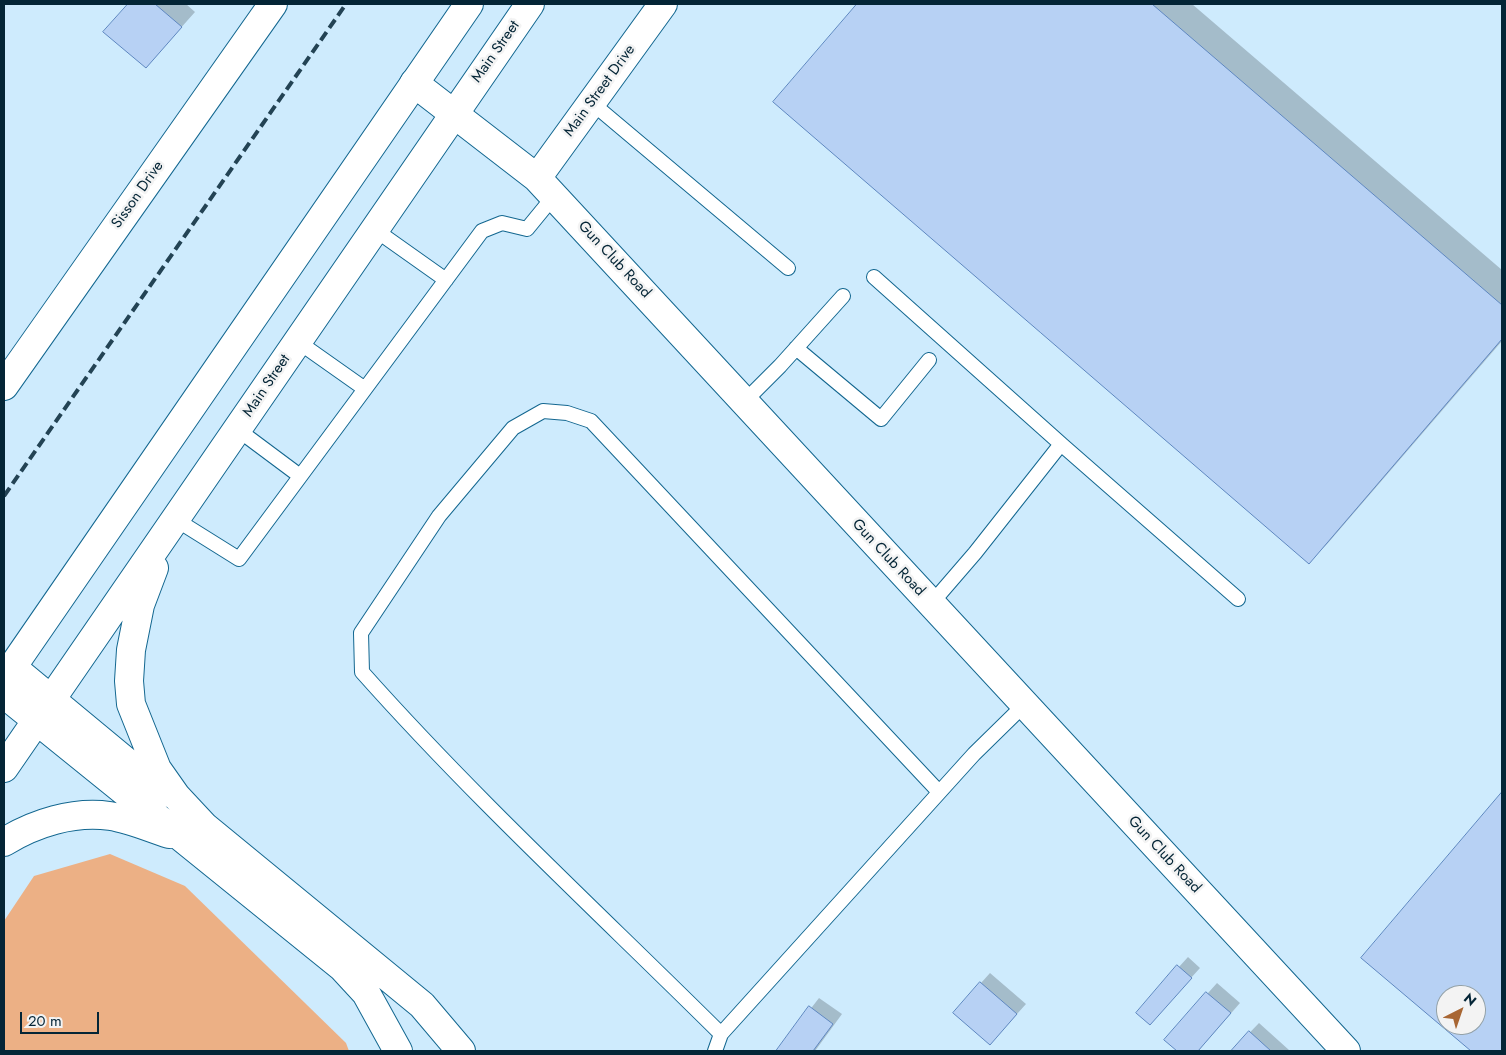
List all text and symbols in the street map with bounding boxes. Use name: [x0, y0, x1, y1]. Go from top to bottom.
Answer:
street label: Main Street: [468, 18, 524, 86]
street label: Main Street Drive: [561, 42, 639, 140]
street label: Sisson Drive: [108, 158, 168, 232]
street label: Gun Club Road: [574, 218, 654, 302]
street label: Main Street: [240, 351, 294, 421]
street label: Gun Club Road: [848, 516, 928, 600]
street label: Gun Club Road: [1124, 813, 1204, 897]
north arrow: [1436, 985, 1486, 1035]
text: N: [1459, 988, 1481, 1011]
scale bar: [22, 1002, 101, 1034]
text: 20 m: [28, 1010, 62, 1032]

